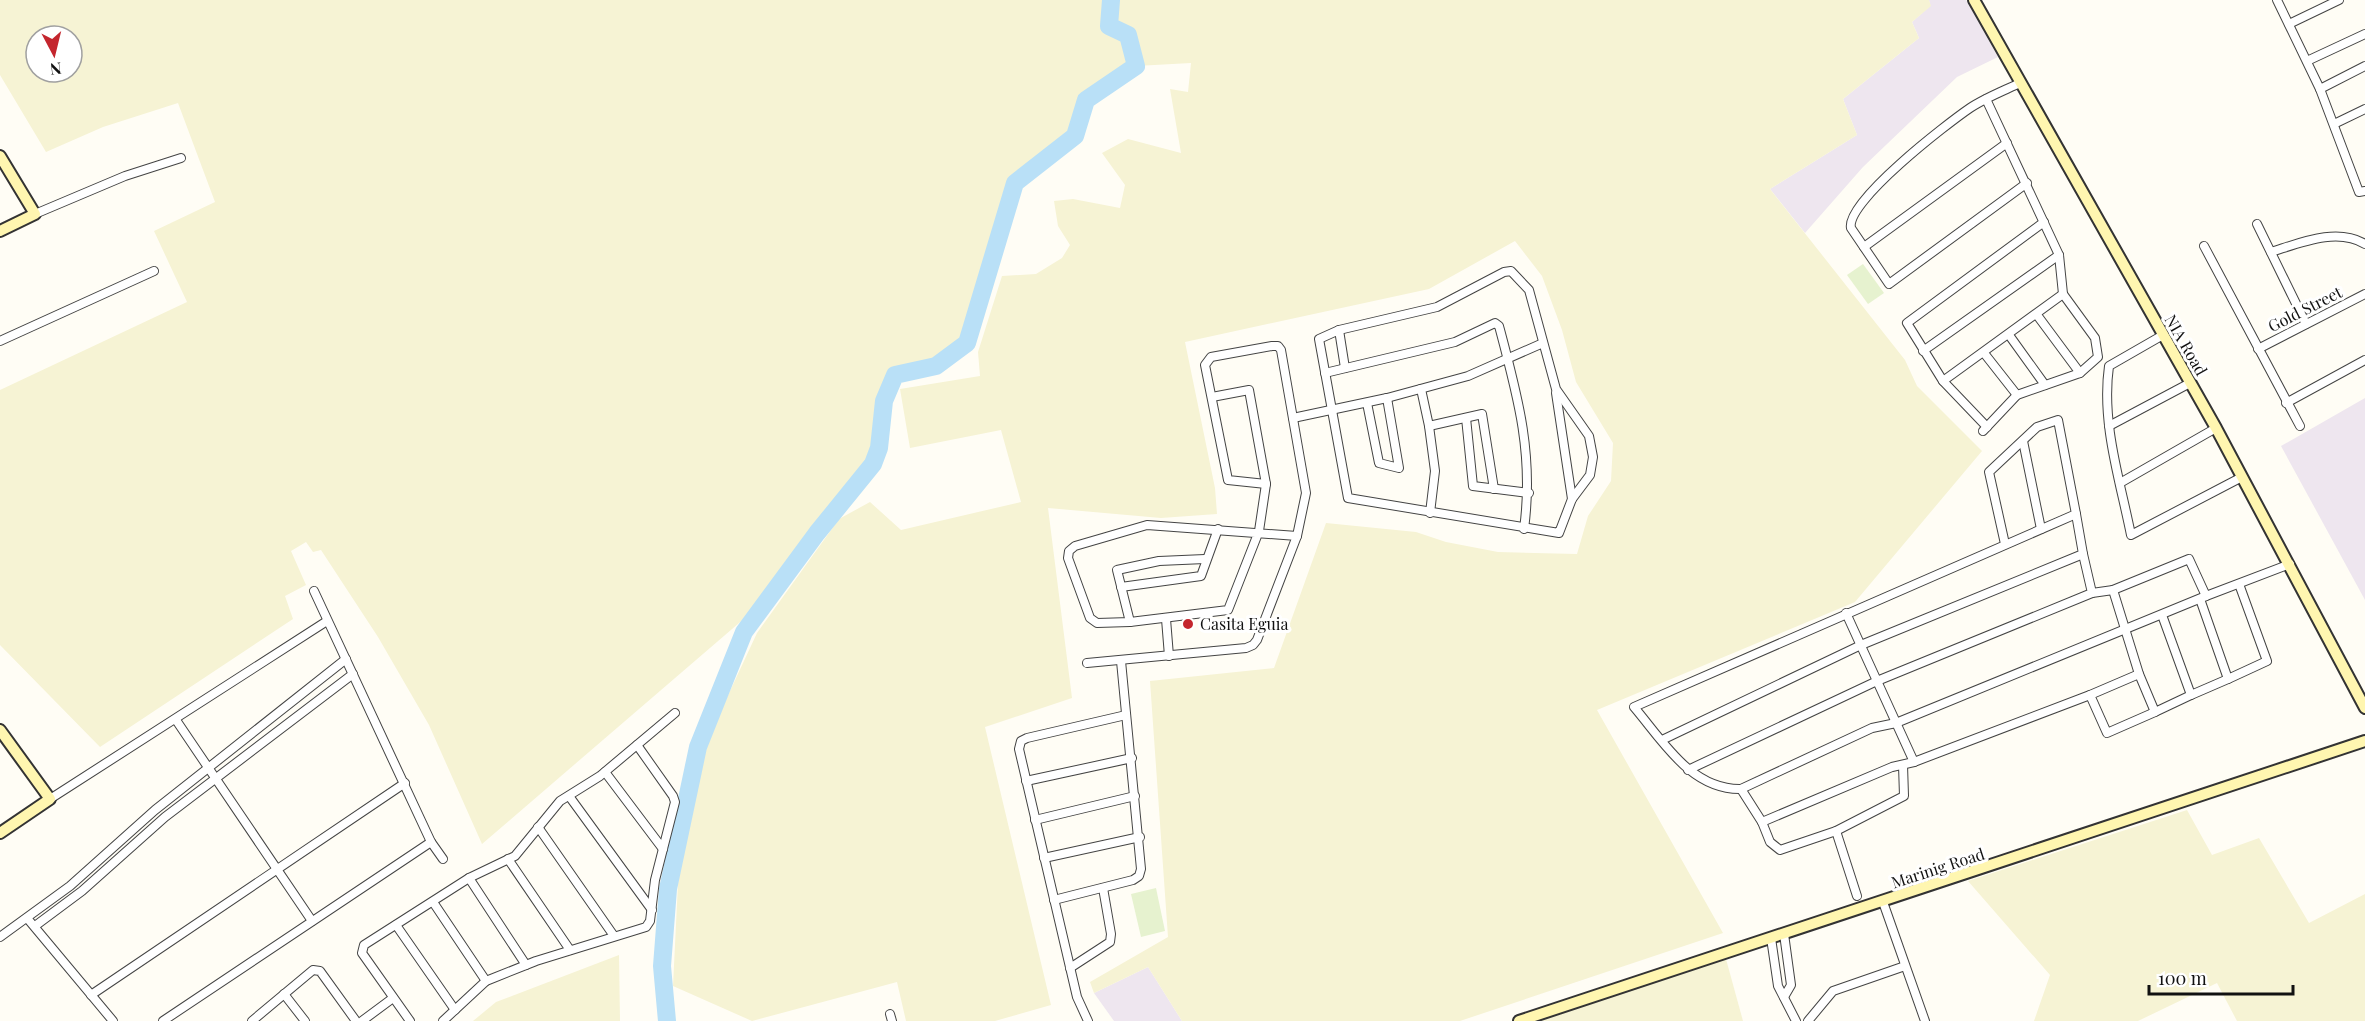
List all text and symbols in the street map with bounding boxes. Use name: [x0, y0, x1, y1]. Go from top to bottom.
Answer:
north arrow: [24, 24, 84, 84]
text: N: [48, 58, 63, 81]
street label: Gold Street: [2264, 281, 2346, 336]
street label: NIA Road: [2161, 310, 2212, 379]
place label: Casita Eguia: [1200, 613, 1288, 634]
marker: Casita Eguia: [1181, 617, 1195, 631]
street label: Marinig Road: [1889, 843, 1987, 892]
scale bar: [2149, 958, 2293, 996]
text: 100 m: [2158, 966, 2207, 990]

